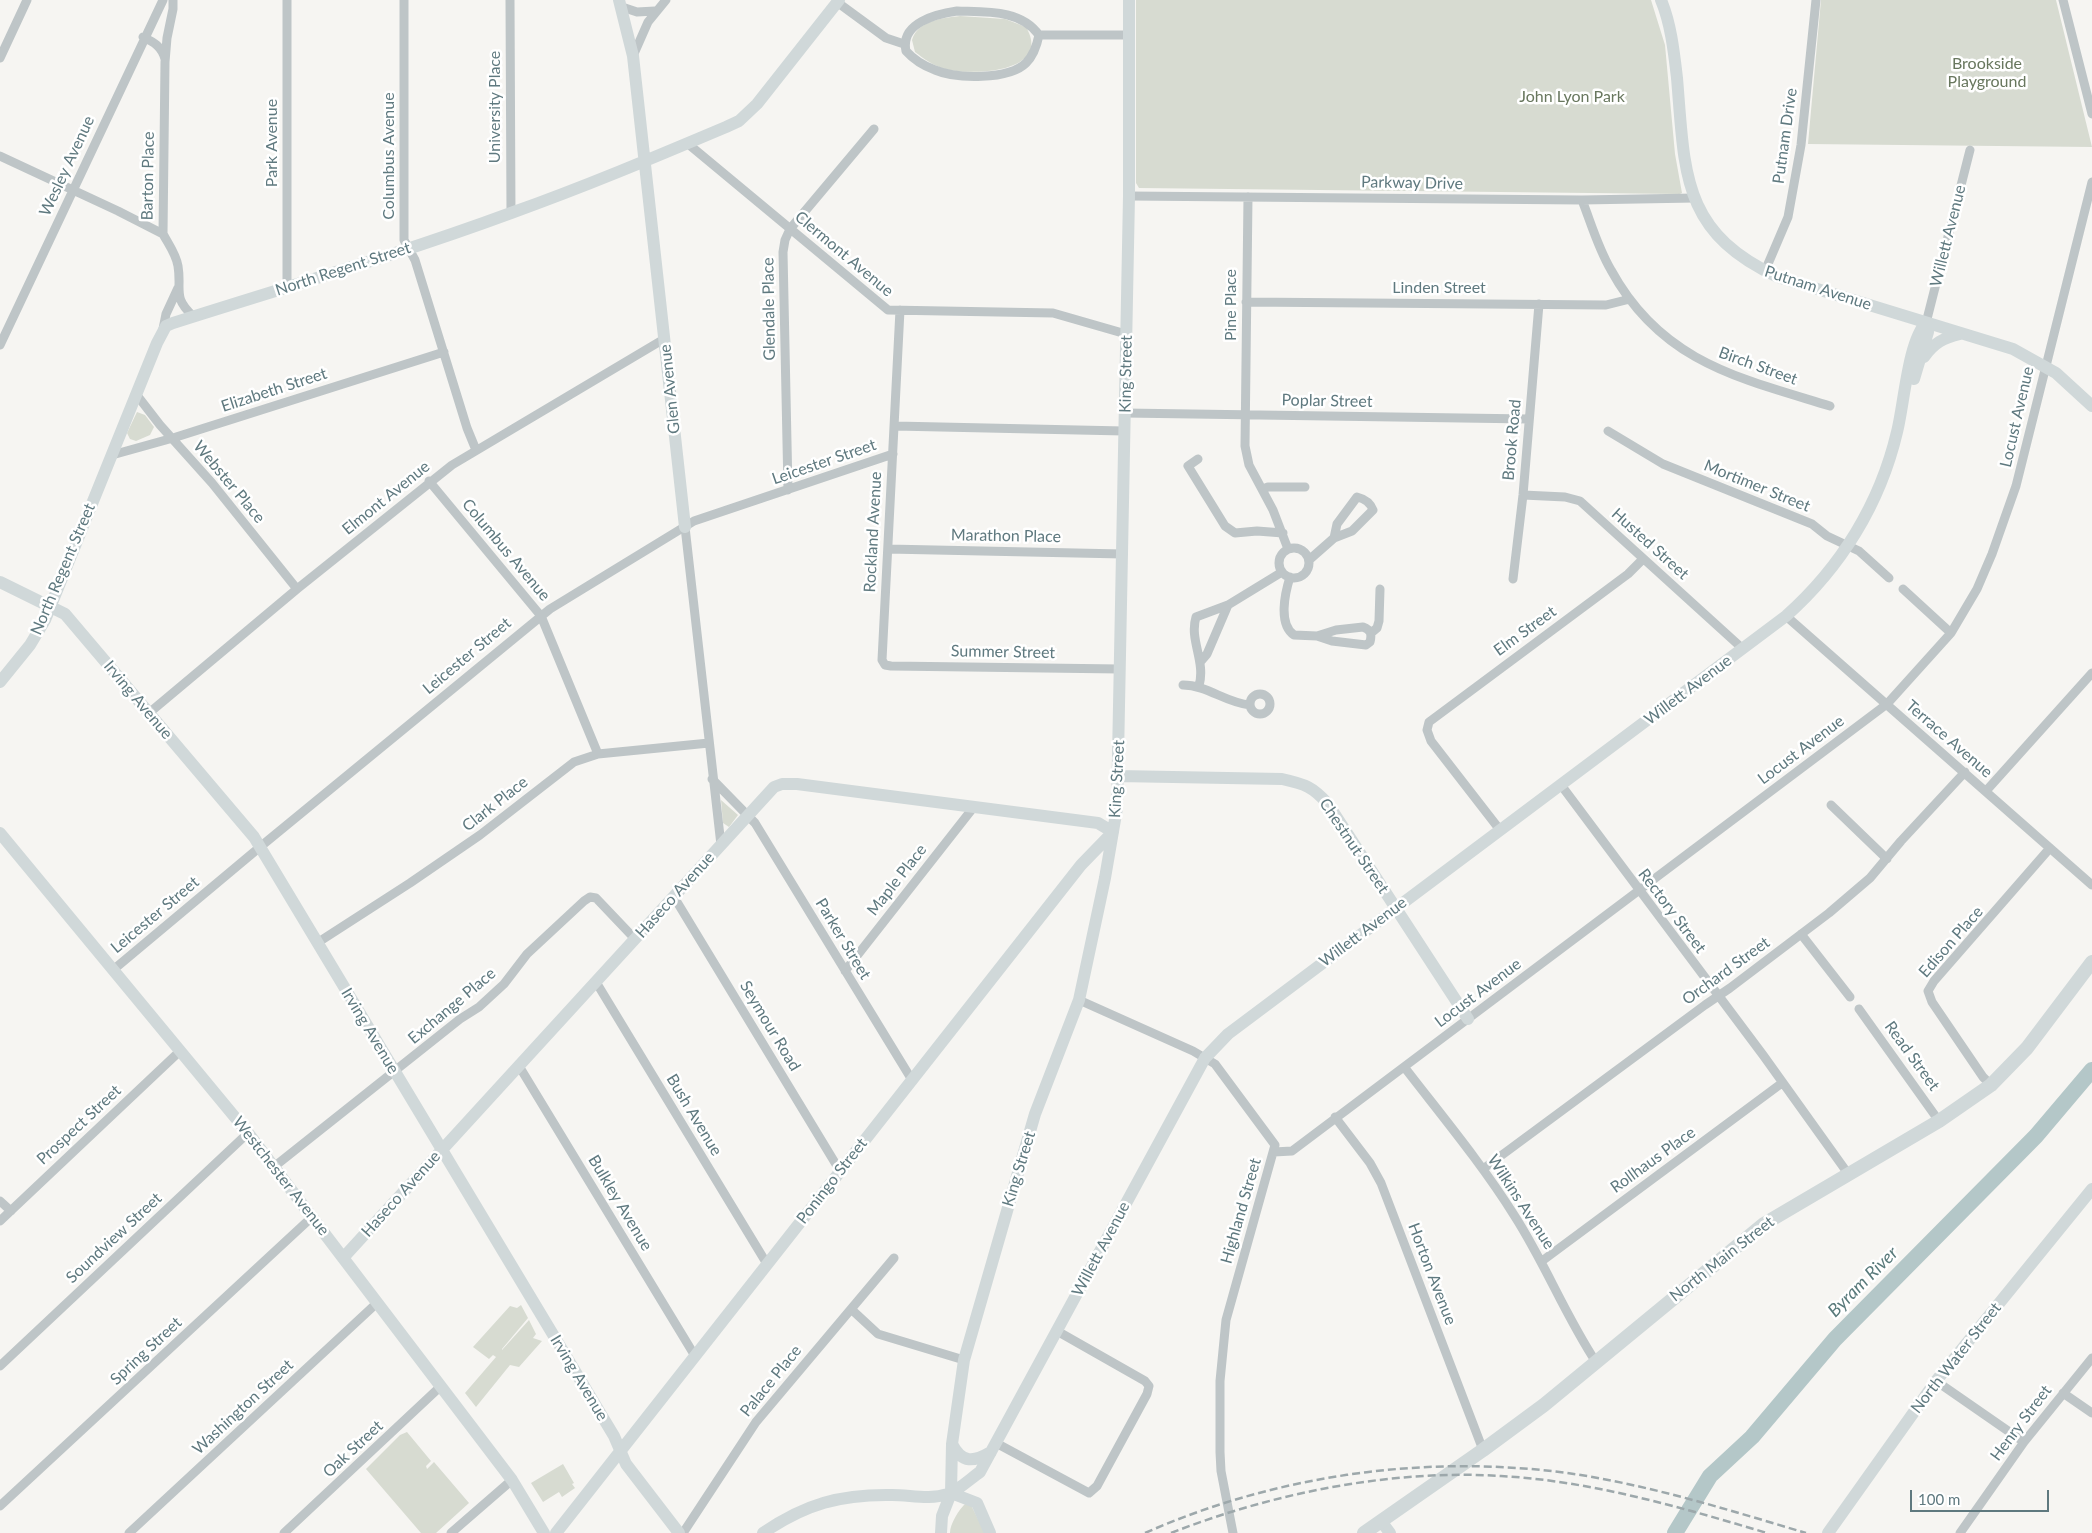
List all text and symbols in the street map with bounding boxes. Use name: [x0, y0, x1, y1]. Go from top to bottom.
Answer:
street label: University Place: [485, 51, 505, 163]
park label: Brookside Playground: [1948, 54, 2026, 92]
park label: John Lyon Park: [1519, 87, 1625, 107]
street label: Putnam Drive: [1769, 87, 1801, 185]
street label: Columbus Avenue: [379, 92, 399, 220]
street label: Park Avenue: [262, 99, 282, 187]
street label: Wesley Avenue: [35, 113, 99, 219]
street label: Barton Place: [138, 131, 158, 221]
street label: Parkway Drive: [1361, 173, 1463, 193]
street label: Willett Avenue: [1926, 183, 1970, 289]
street label: Clermont Avenue: [791, 207, 897, 301]
street label: North Regent Street: [273, 238, 413, 300]
street label: Glendale Place: [759, 257, 779, 361]
street label: Putnam Avenue: [1762, 262, 1874, 314]
street label: Pine Place: [1221, 269, 1241, 341]
street label: Linden Street: [1392, 278, 1486, 298]
street label: King Street: [1116, 335, 1136, 413]
street label: Glen Avenue: [656, 343, 684, 435]
street label: Birch Street: [1716, 343, 1800, 389]
street label: Elizabeth Street: [219, 364, 329, 416]
street label: Locust Avenue: [1996, 365, 2038, 469]
street label: Poplar Street: [1281, 391, 1373, 411]
street label: Brook Road: [1499, 399, 1525, 481]
street label: Leicester Street: [769, 435, 879, 489]
street label: Webster Place: [189, 437, 269, 527]
street label: Mortimer Street: [1701, 456, 1813, 516]
street label: Elmont Avenue: [338, 457, 434, 539]
street label: Rockland Avenue: [860, 471, 886, 593]
street label: Columbus Avenue: [458, 495, 554, 605]
street label: North Regent Street: [27, 500, 99, 638]
street label: Husted Street: [1607, 504, 1693, 584]
street label: Marathon Place: [951, 525, 1061, 547]
street label: Elm Street: [1490, 602, 1560, 660]
street label: Leicester Street: [419, 614, 515, 698]
street label: Summer Street: [951, 641, 1055, 663]
street label: Willett Avenue: [1641, 651, 1735, 729]
street label: Irving Avenue: [100, 657, 176, 743]
street label: Terrace Avenue: [1902, 696, 1996, 782]
street label: Locust Avenue: [1754, 711, 1848, 789]
street label: King Street: [1105, 740, 1129, 818]
street label: Clark Place: [458, 773, 532, 835]
street label: Chestnut Street: [1315, 795, 1393, 897]
street label: Maple Place: [863, 841, 931, 919]
street label: Haseco Avenue: [631, 848, 719, 942]
street label: Rectory Street: [1634, 865, 1710, 957]
street label: Leicester Street: [107, 873, 203, 957]
street label: Willett Avenue: [1316, 893, 1410, 971]
street label: Parker Street: [811, 895, 875, 983]
street label: Edison Place: [1915, 903, 1987, 981]
street label: Orchard Street: [1679, 933, 1773, 1009]
street label: Locust Avenue: [1431, 954, 1525, 1032]
street label: Exchange Place: [404, 964, 500, 1048]
street label: Seymour Road: [736, 977, 804, 1075]
street label: Irving Avenue: [337, 985, 403, 1077]
street label: Read Street: [1880, 1018, 1944, 1094]
street label: Bush Avenue: [662, 1071, 726, 1159]
street label: Prospect Street: [33, 1081, 125, 1169]
street label: Westchester Avenue: [229, 1113, 333, 1239]
street label: Rollhaus Place: [1607, 1123, 1699, 1197]
street label: King Street: [998, 1129, 1040, 1209]
street label: Poningo Street: [793, 1134, 871, 1228]
street label: Haseco Avenue: [357, 1147, 445, 1241]
street label: Wilkins Avenue: [1483, 1151, 1559, 1253]
street label: Bulkley Avenue: [584, 1152, 656, 1254]
street label: Highland Street: [1217, 1156, 1265, 1266]
street label: Soundview Street: [62, 1189, 166, 1287]
street label: Willett Avenue: [1068, 1198, 1134, 1300]
street label: North Main Street: [1666, 1212, 1778, 1306]
street label: Horton Avenue: [1404, 1220, 1460, 1328]
water label: Byram River: [1823, 1242, 1903, 1322]
street label: North Water Street: [1907, 1299, 2005, 1417]
street label: Spring Street: [106, 1313, 186, 1389]
street label: Irving Avenue: [546, 1332, 612, 1424]
street label: Palace Place: [736, 1341, 806, 1421]
street label: Washington Street: [189, 1355, 297, 1459]
street label: Henry Street: [1986, 1381, 2056, 1465]
street label: Oak Street: [319, 1416, 387, 1482]
scale bar: [1912, 1480, 2051, 1512]
text: 100 m: [1918, 1490, 1960, 1508]

